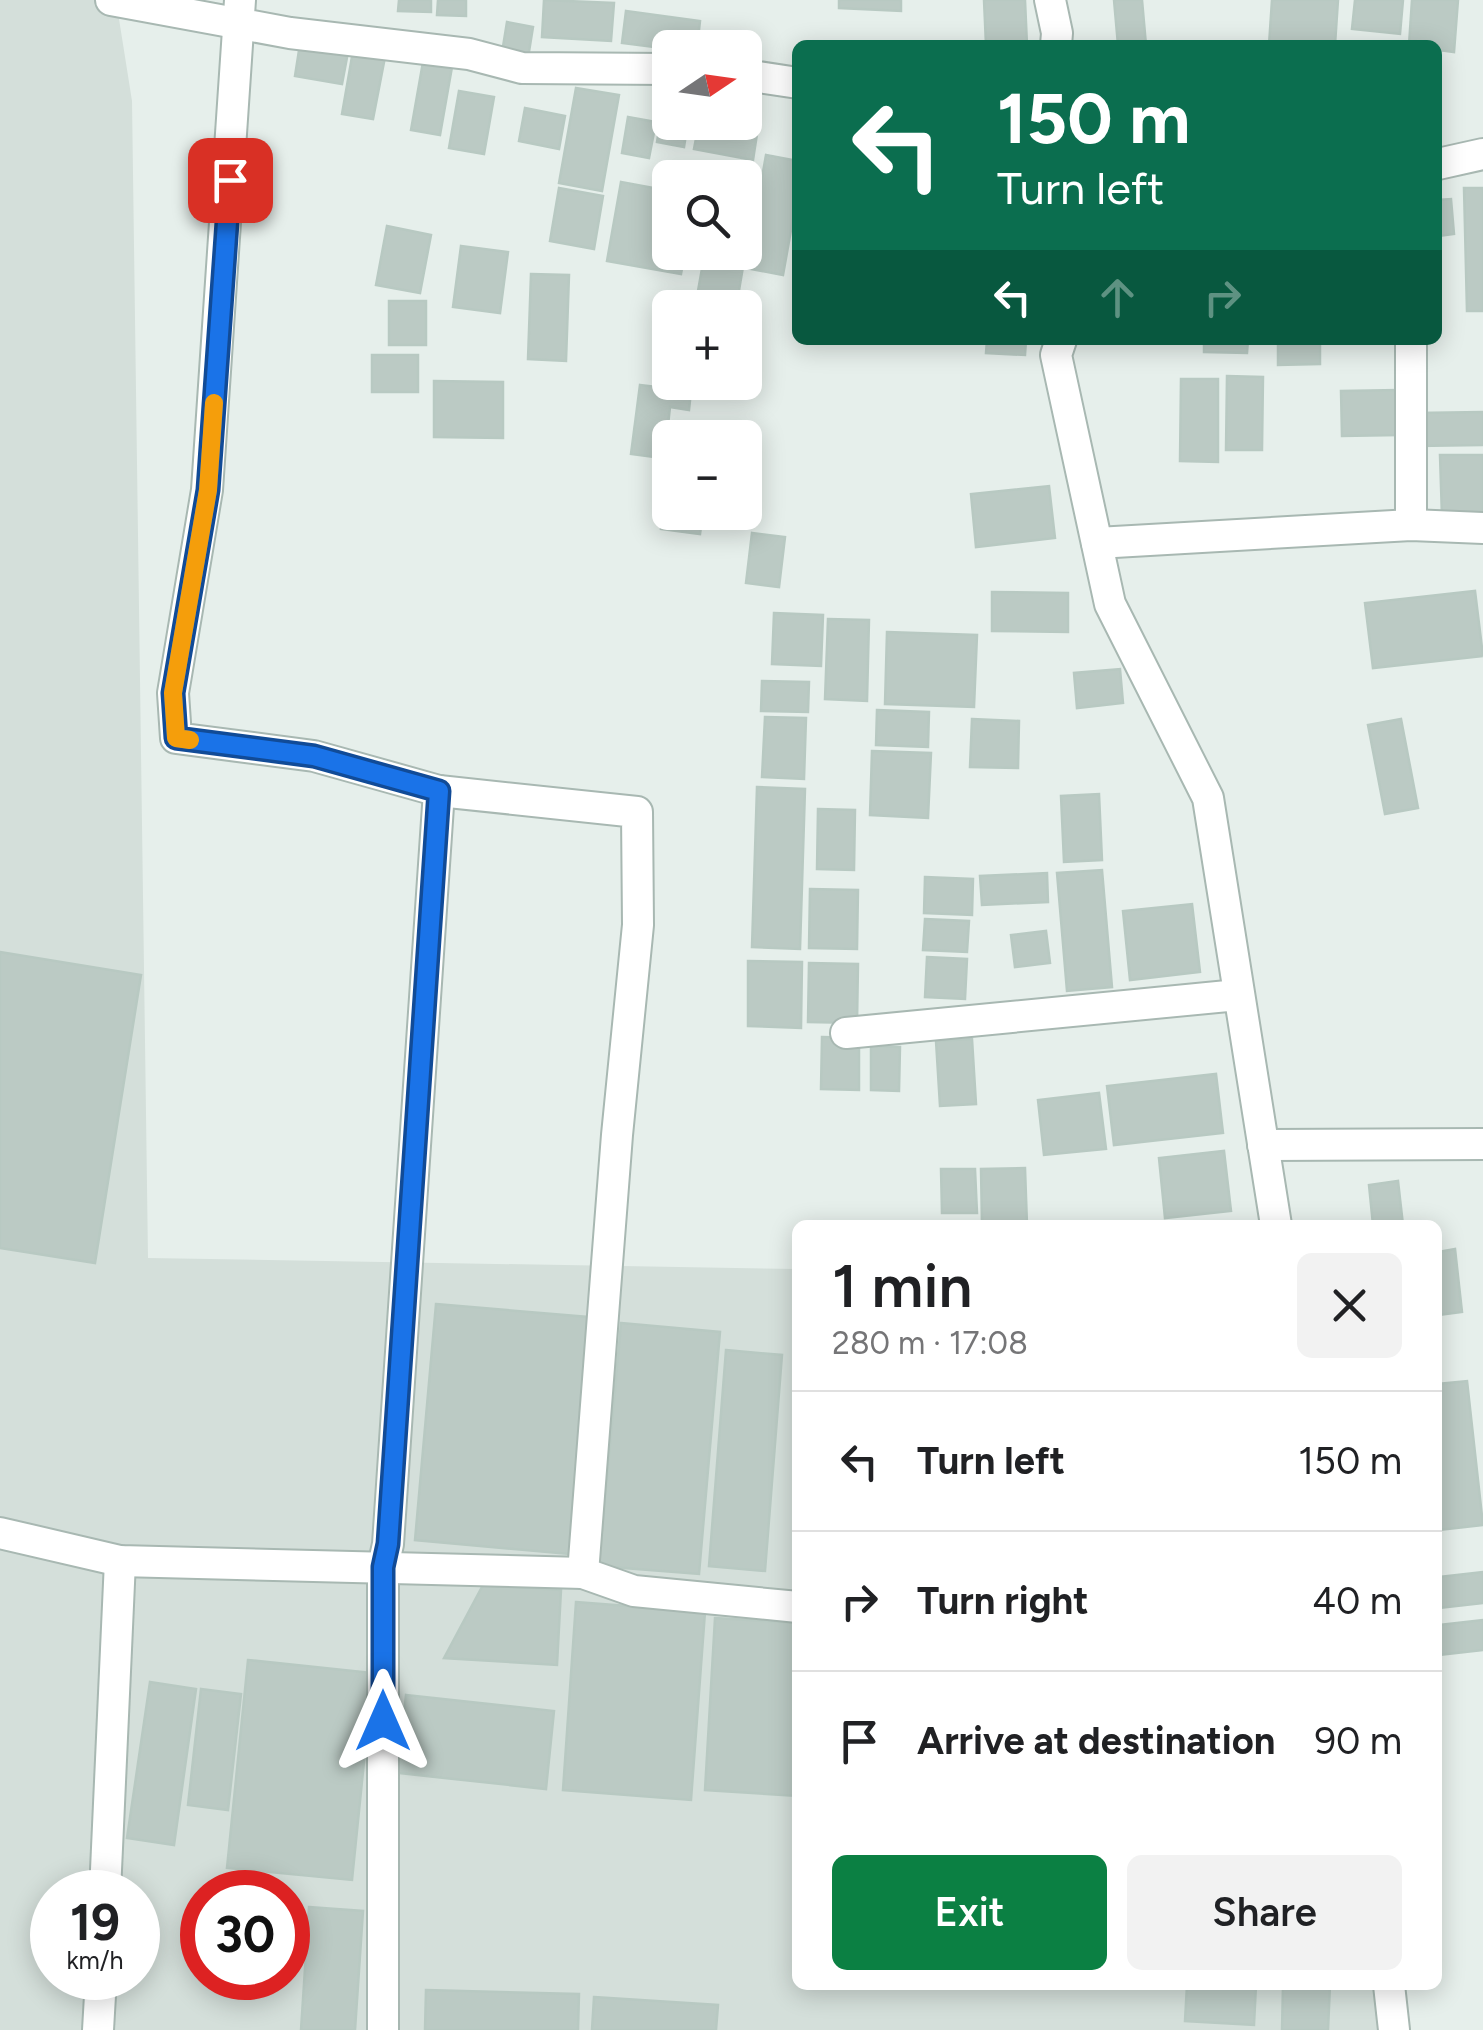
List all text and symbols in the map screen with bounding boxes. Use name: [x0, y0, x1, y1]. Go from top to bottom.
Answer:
north arrow: [652, 30, 762, 140]
map controls: [652, 30, 762, 530]
text: 150 m: [997, 76, 1190, 161]
icon: left: [832, 80, 962, 210]
pin: [188, 138, 273, 223]
icon: arrive: [203, 153, 258, 208]
button: search: [652, 160, 762, 270]
text: Turn left: [997, 161, 1164, 215]
icon: left: [985, 270, 1040, 325]
icon: ahead: [1090, 270, 1145, 325]
icon: right: [1195, 270, 1250, 325]
button: +: [652, 290, 762, 400]
button: −: [652, 420, 762, 530]
text: 1 min: [832, 1250, 972, 1322]
button: close: [1297, 1253, 1402, 1358]
text: 280 m · 17:08: [832, 1324, 1028, 1362]
icon: left: [832, 1434, 887, 1489]
text: Turn left: [917, 1438, 1065, 1484]
text: 150 m: [1298, 1438, 1402, 1484]
icon: right: [832, 1574, 887, 1629]
text: Turn right: [917, 1578, 1089, 1624]
text: 40 m: [1312, 1578, 1402, 1624]
position arrow: [331, 1669, 435, 1773]
icon: arrive: [832, 1714, 887, 1769]
text: Arrive at destination: [917, 1718, 1275, 1764]
text: 90 m: [1314, 1718, 1402, 1764]
button: Exit: [832, 1855, 1107, 1970]
button: Share: [1127, 1855, 1402, 1970]
speed limit sign: 30: [180, 1870, 310, 2000]
text: 19: [70, 1892, 120, 1953]
text: km/h: [66, 1945, 124, 1975]

